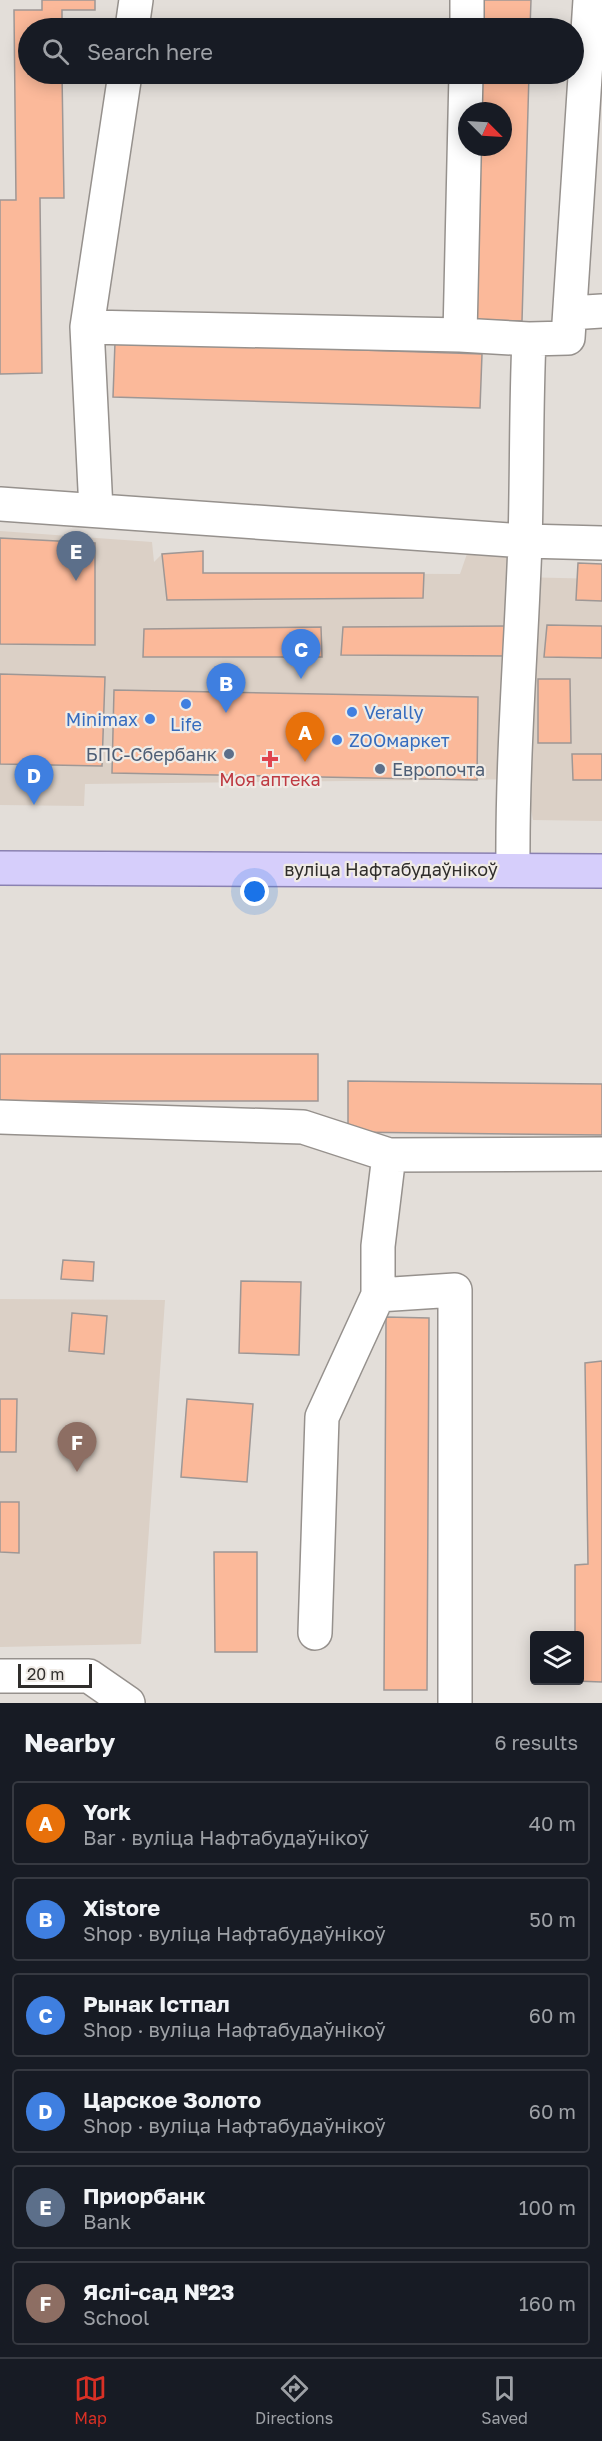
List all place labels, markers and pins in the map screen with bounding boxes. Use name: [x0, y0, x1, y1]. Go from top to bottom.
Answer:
pin: E: [56, 532, 96, 581]
pin: C: [282, 630, 320, 679]
pin: B: [206, 664, 246, 713]
marker: Life: [179, 697, 193, 711]
place label: Verally: [364, 701, 424, 723]
marker: Verally: [345, 705, 359, 719]
place label: Minimax: [66, 708, 138, 730]
marker: Minimax: [143, 712, 157, 726]
pin: A: [286, 712, 324, 762]
place label: Life: [170, 713, 202, 735]
place label: ZOOмаркет: [349, 729, 450, 751]
marker: ZOOмаркет: [330, 733, 344, 747]
place label: БПС-Сбербанк: [86, 743, 217, 765]
marker: БПС-Сбербанк: [222, 747, 236, 761]
marker: Моя аптека: [263, 752, 277, 766]
pin: D: [15, 756, 54, 805]
place label: Европочта: [392, 758, 485, 780]
marker: Европочта: [373, 762, 387, 776]
place label: Моя аптека: [219, 768, 321, 790]
pin: F: [58, 1422, 97, 1472]

